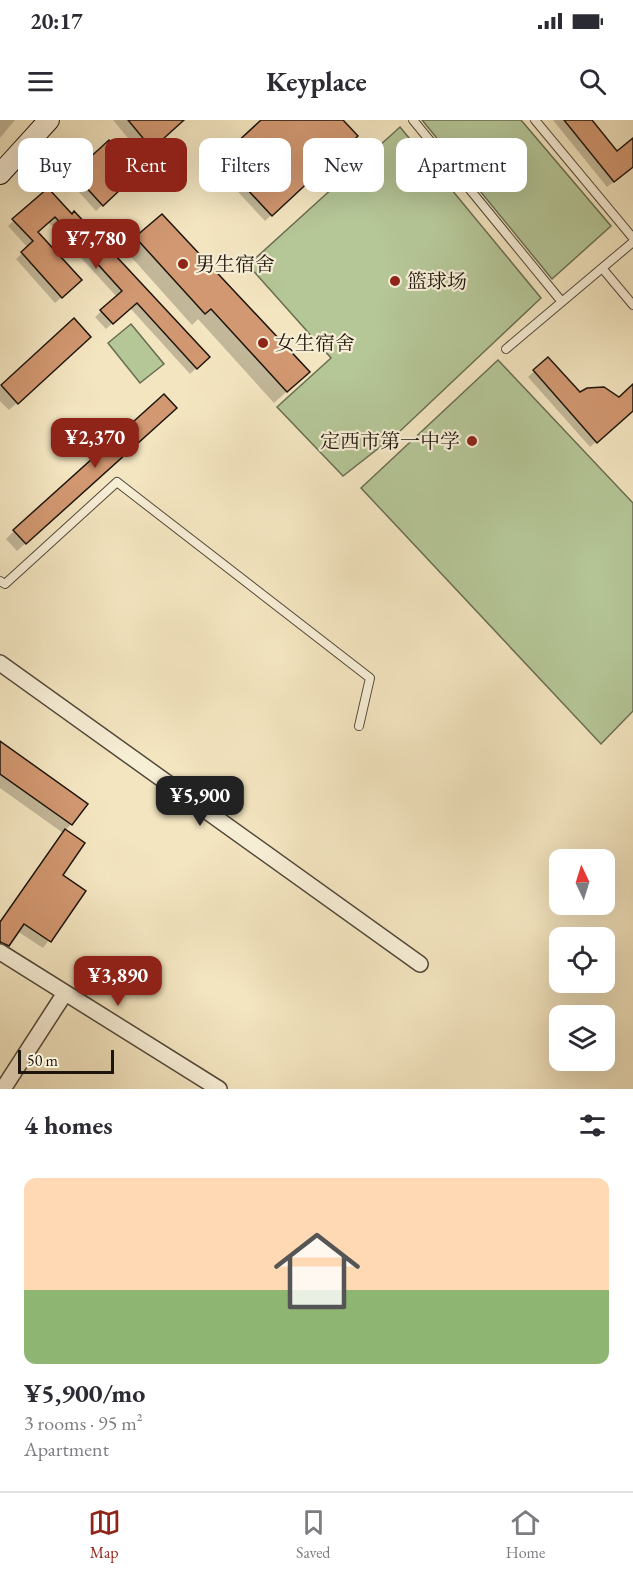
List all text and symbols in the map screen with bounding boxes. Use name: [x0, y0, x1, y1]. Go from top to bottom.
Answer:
text: 20:17: [30, 7, 83, 36]
text: Keyplace: [266, 64, 367, 99]
icon: menu: [24, 65, 57, 98]
icon: search: [576, 65, 609, 98]
chip: Buy: [18, 138, 93, 192]
chip: Rent: [105, 138, 187, 192]
chip: Filters: [199, 138, 291, 192]
chip: New: [303, 138, 384, 192]
chip: Apartment: [396, 138, 527, 192]
pin: ¥7,780: [47, 219, 145, 270]
text: ¥7,780: [66, 225, 126, 251]
place label: 男生宿舍: [195, 251, 275, 277]
marker: 男生宿舍: [176, 257, 190, 271]
place label: 篮球场: [407, 268, 467, 294]
marker: 篮球场: [388, 274, 402, 288]
place label: 女生宿舍: [275, 330, 355, 356]
marker: 女生宿舍: [256, 336, 270, 350]
pin: ¥2,370: [46, 418, 144, 469]
text: ¥2,370: [65, 424, 125, 450]
place label: 定西市第一中学: [320, 428, 460, 454]
marker: 定西市第一中学: [465, 434, 479, 448]
pin: ¥5,900: [151, 776, 249, 827]
text: ¥5,900: [170, 782, 230, 808]
north arrow: [549, 849, 615, 915]
map controls: [549, 849, 615, 1071]
button: locate: [549, 927, 615, 993]
pin: ¥3,890: [69, 956, 167, 1007]
text: ¥3,890: [88, 962, 148, 988]
button: layers: [549, 1005, 615, 1071]
scale bar: [18, 1047, 114, 1074]
text: 50 m: [27, 1050, 58, 1071]
text: 4 homes: [24, 1108, 113, 1142]
icon: filters: [576, 1109, 609, 1142]
icon: home: [263, 1217, 371, 1325]
text: ¥5,900/mo: [24, 1376, 145, 1410]
text: 3 rooms · 95 m²: [24, 1410, 143, 1436]
text: Apartment: [24, 1436, 109, 1462]
tab: Map: [88, 1506, 121, 1563]
tab: Saved: [296, 1506, 330, 1563]
tab: Home: [506, 1506, 545, 1563]

